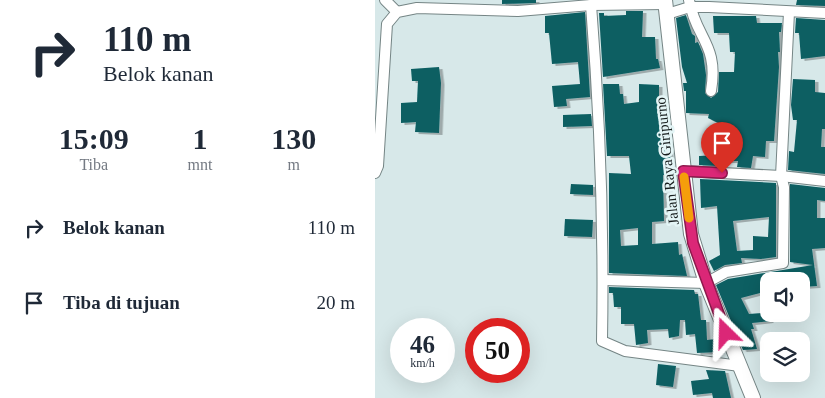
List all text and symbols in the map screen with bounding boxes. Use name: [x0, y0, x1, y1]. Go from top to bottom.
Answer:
icon: right: [20, 20, 85, 85]
text: 110 m: [103, 20, 191, 59]
text: Belok kanan: [103, 61, 214, 86]
street label: Jalan Raya Giripurno: [652, 96, 682, 226]
text: 15:09: [59, 122, 129, 155]
text: 1: [192, 122, 207, 155]
text: 130: [271, 122, 316, 155]
pin: [701, 122, 743, 173]
icon: arrive: [708, 129, 736, 157]
text: Tiba: [79, 156, 108, 173]
text: mnt: [188, 156, 212, 173]
text: m: [287, 156, 300, 173]
icon: right: [20, 214, 48, 242]
text: Belok kanan: [63, 217, 165, 238]
text: 110 m: [308, 217, 355, 238]
map controls: [760, 272, 810, 382]
button: sound: [760, 272, 810, 322]
icon: arrive: [20, 289, 48, 317]
text: Tiba di tujuan: [63, 292, 180, 313]
text: 20 m: [316, 292, 355, 313]
position arrow: [699, 306, 751, 358]
speed limit sign: 50: [465, 318, 530, 383]
text: 46: [410, 331, 435, 358]
button: layers: [760, 332, 810, 382]
text: km/h: [410, 356, 435, 370]

